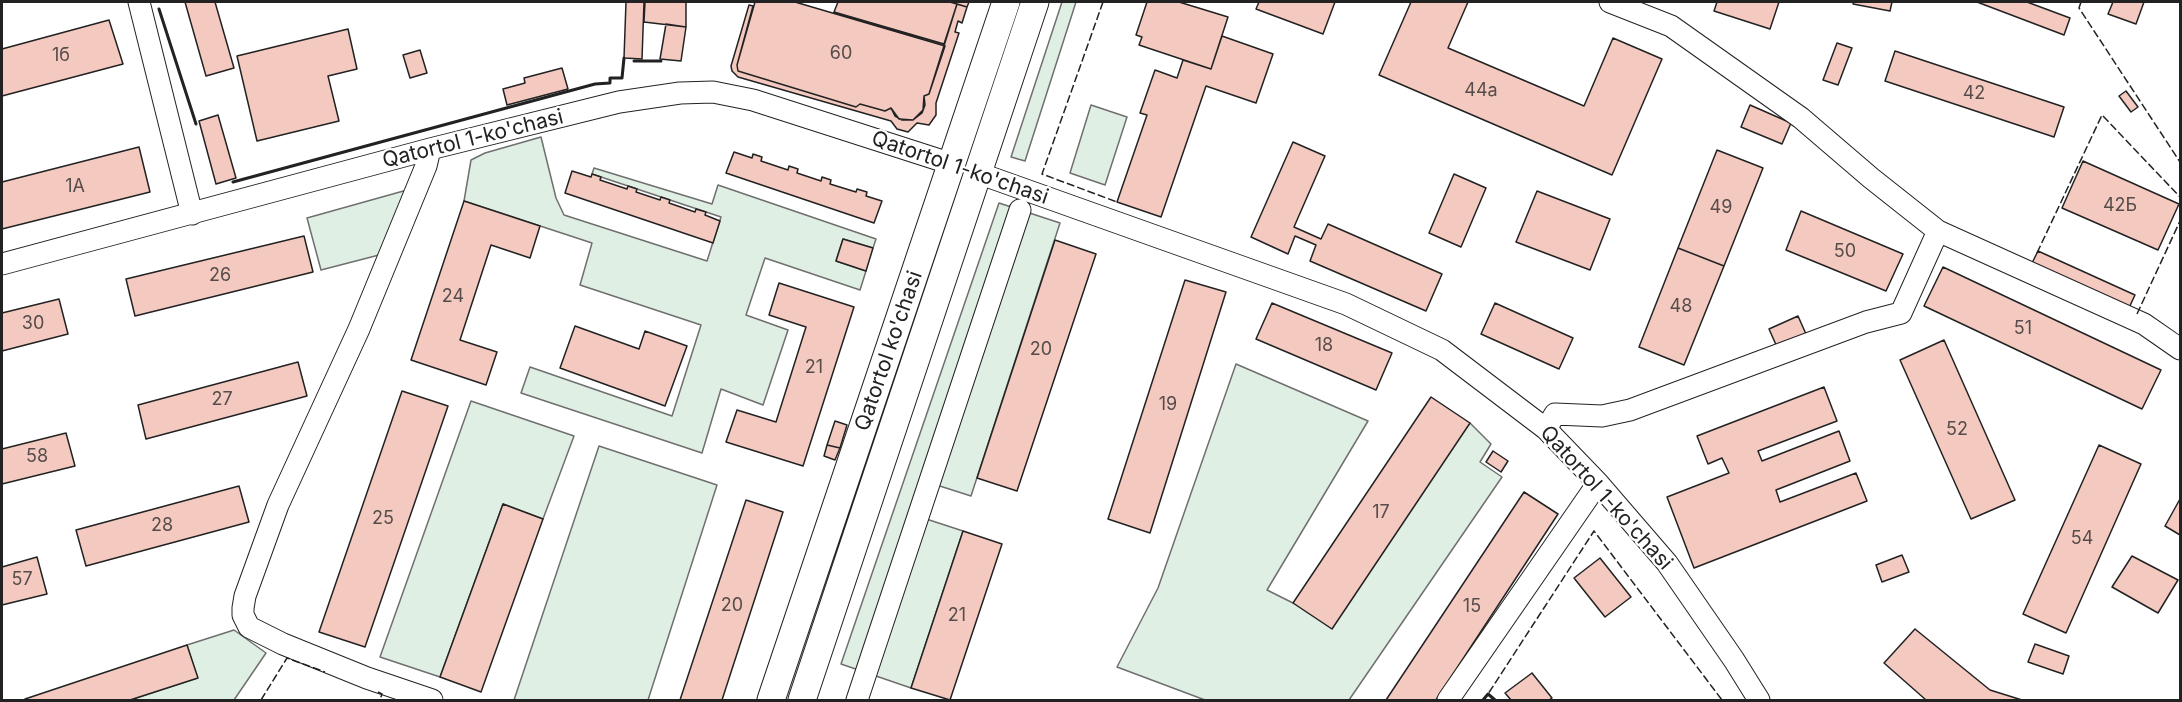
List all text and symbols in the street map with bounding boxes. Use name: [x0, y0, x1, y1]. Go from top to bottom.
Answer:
house number: 60: [830, 43, 852, 65]
house number: 1б: [52, 45, 70, 67]
house number: 44a: [1464, 80, 1498, 102]
house number: 42: [1963, 83, 1985, 105]
street label: Qatortol 1-ko'chasi: [380, 104, 566, 174]
street label: Qatortol 1-ko'chasi: [868, 126, 1052, 210]
house number: 1А: [65, 176, 85, 198]
house number: 42Б: [2103, 195, 2137, 217]
house number: 49: [1710, 197, 1732, 219]
house number: 50: [1834, 241, 1856, 263]
house number: 26: [209, 265, 231, 287]
street label: Qatortol ko'chasi: [850, 268, 928, 434]
house number: 24: [442, 286, 464, 308]
house number: 48: [1670, 296, 1692, 318]
house number: 30: [22, 313, 44, 335]
house number: 51: [2014, 318, 2032, 340]
house number: 18: [1315, 335, 1333, 357]
house number: 20: [1030, 339, 1052, 361]
house number: 21: [805, 357, 823, 379]
house number: 27: [211, 389, 233, 411]
house number: 19: [1159, 394, 1177, 416]
house number: 52: [1946, 419, 1968, 441]
street label: Qatortol 1-ko'chasi: [1535, 421, 1677, 575]
house number: 58: [26, 446, 48, 468]
house number: 17: [1372, 502, 1390, 524]
house number: 25: [372, 508, 394, 530]
house number: 28: [151, 515, 173, 537]
house number: 54: [2071, 528, 2093, 550]
house number: 57: [11, 569, 33, 591]
house number: 20: [721, 595, 743, 617]
house number: 15: [1463, 596, 1481, 618]
house number: 21: [948, 605, 966, 627]

